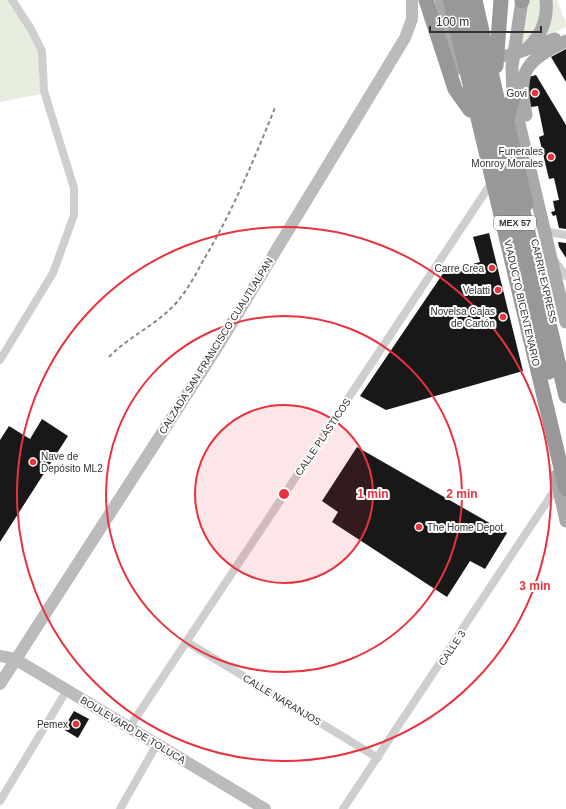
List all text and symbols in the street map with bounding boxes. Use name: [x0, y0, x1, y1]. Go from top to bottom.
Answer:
scale bar: [430, 8, 541, 34]
text: 100 m: [436, 15, 469, 29]
place label: Govi: [506, 88, 527, 99]
marker: Govi: [530, 88, 540, 98]
place label: Funerales Monroy Morales: [471, 146, 543, 169]
marker: Funerales Monroy Morales: [546, 152, 556, 162]
road number: MEX 57: [494, 216, 536, 230]
street label: CARRIL EXPRESS: [529, 238, 559, 325]
street label: VIADUCTO BICENTENARIO: [502, 239, 542, 367]
street label: CALZADA SAN FRANCISCO CUAUTLALPAN: [157, 256, 275, 436]
place label: Carre Crea: [435, 263, 484, 274]
marker: Carre Crea: [487, 263, 497, 273]
place label: Velatti: [463, 285, 490, 296]
marker: Velatti: [493, 285, 503, 295]
place label: Novelsa Cajas de Cartón: [431, 306, 495, 329]
marker: Novelsa Cajas de Cartón: [498, 312, 508, 322]
street label: CALLE PLÁSTICOS: [292, 396, 353, 478]
place label: Nave de Depósito ML2: [41, 451, 103, 474]
marker: Nave de Depósito ML2: [28, 457, 38, 467]
centre of rings: [277, 487, 291, 501]
text: 1 min: [357, 487, 389, 501]
text: 2 min: [446, 487, 478, 501]
marker: The Home Depot: [414, 522, 424, 532]
place label: The Home Depot: [427, 522, 503, 533]
text: 3 min: [519, 579, 551, 593]
street label: CALLE 3: [436, 628, 468, 668]
street label: CALLE NARANJOS: [241, 672, 323, 728]
street label: BOULEVARD DE TOLUCA: [78, 694, 188, 766]
place label: Pemex: [37, 719, 68, 730]
marker: Pemex: [71, 719, 81, 729]

